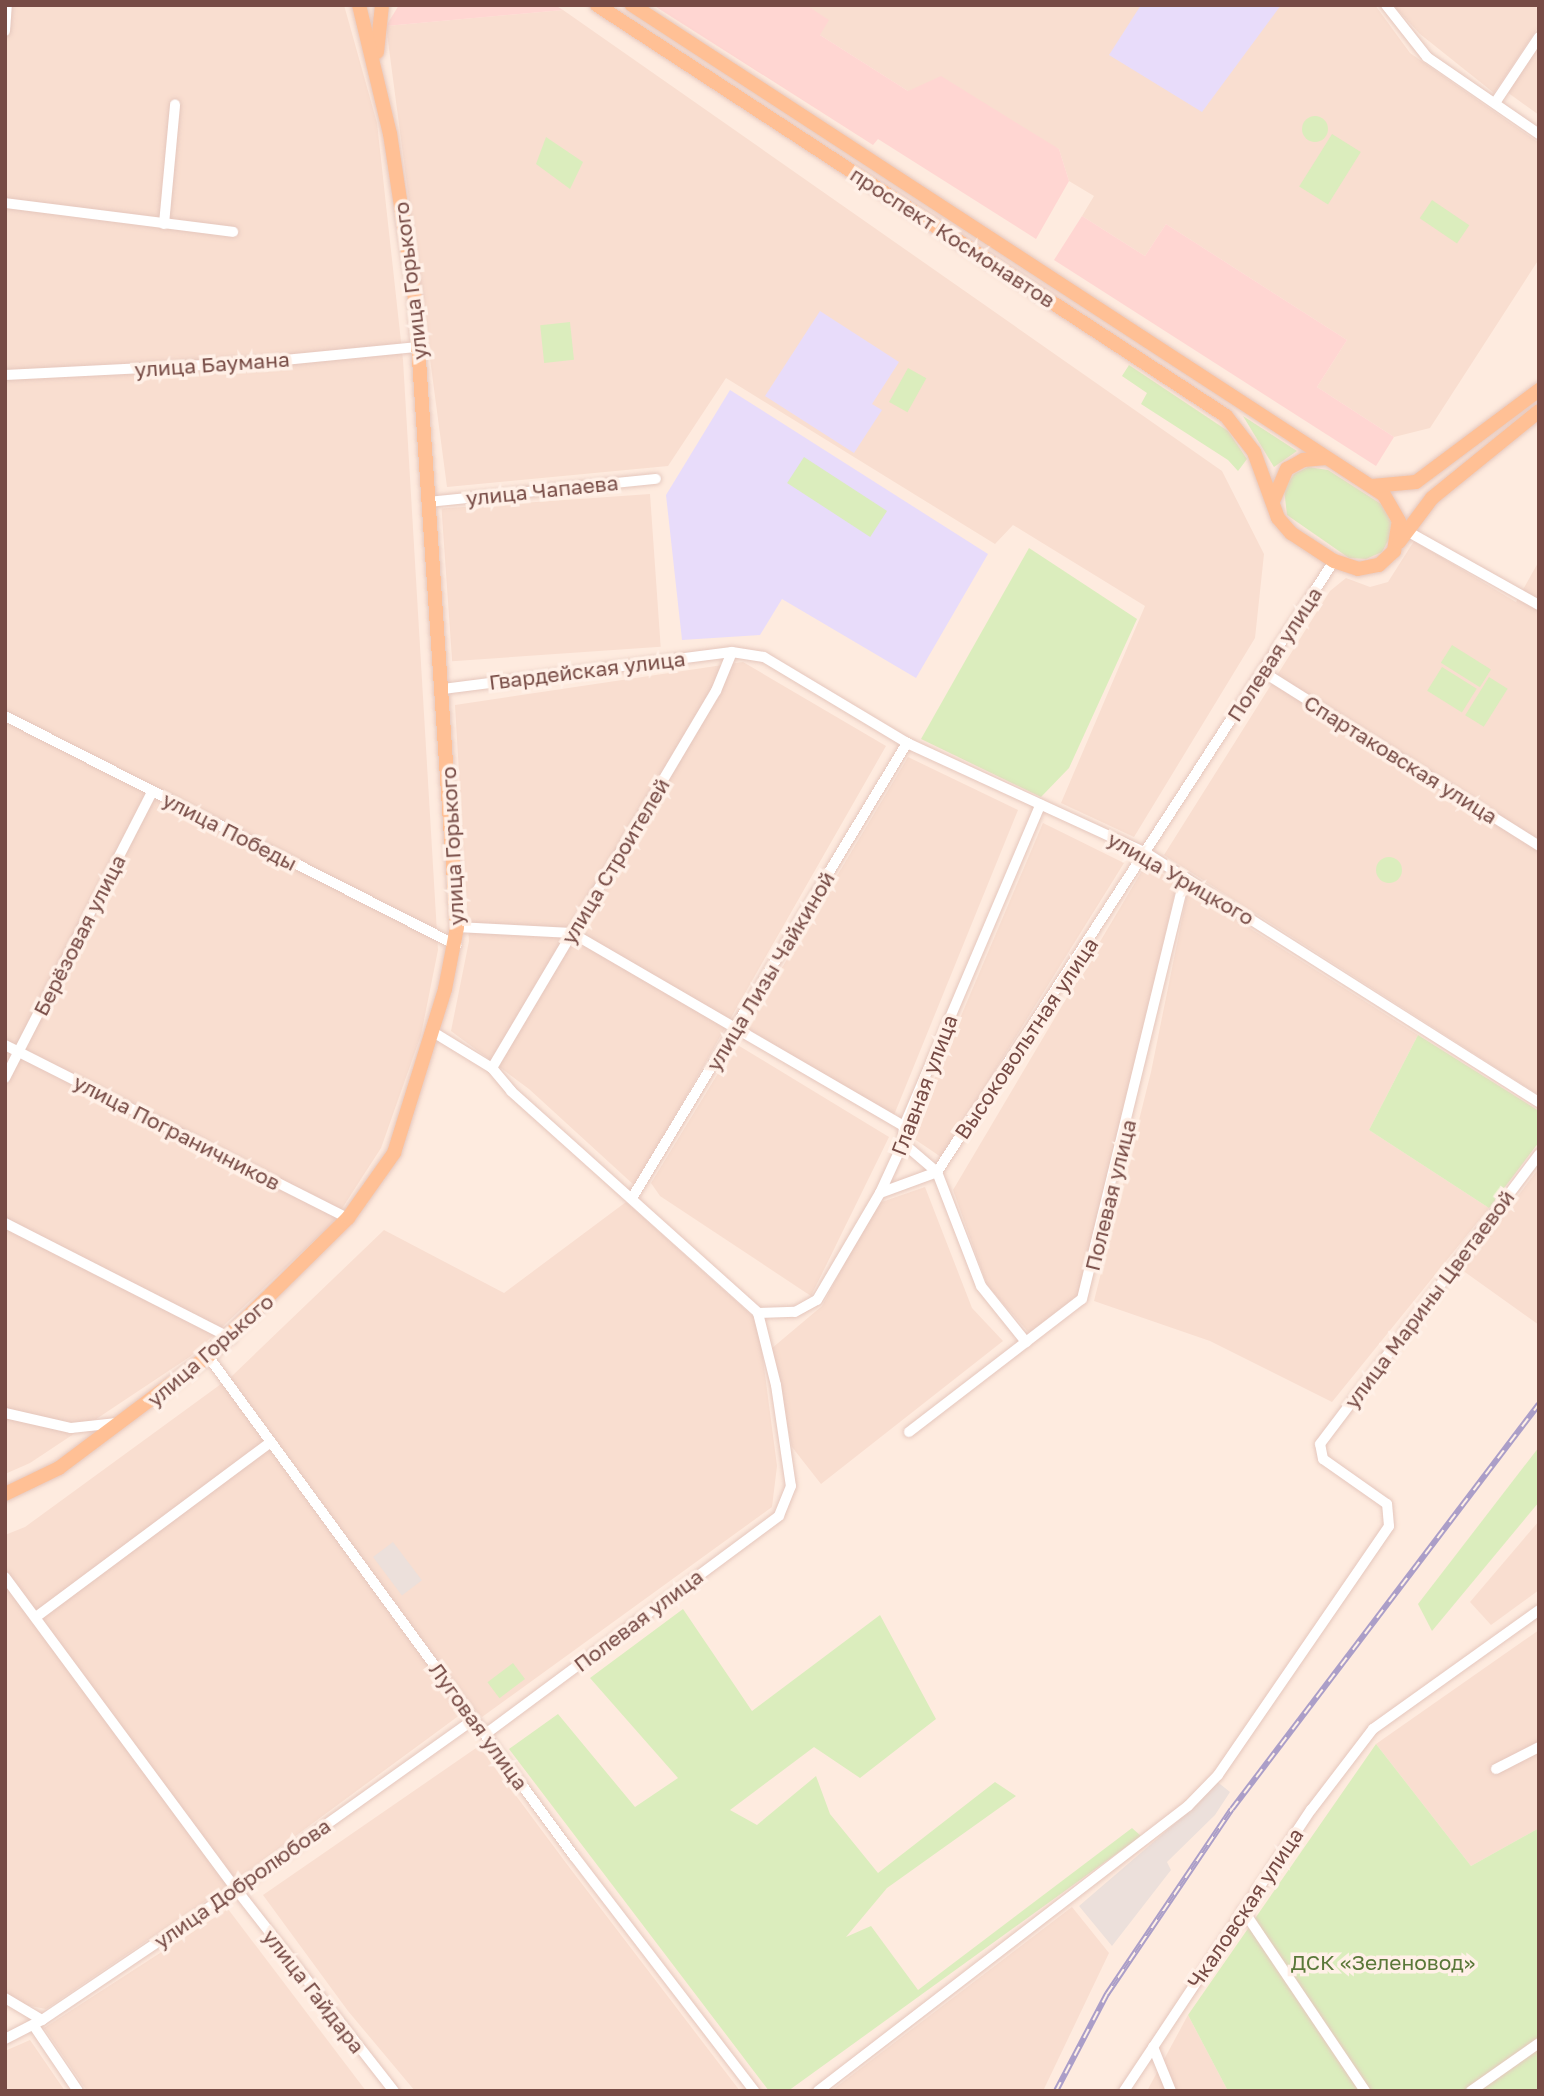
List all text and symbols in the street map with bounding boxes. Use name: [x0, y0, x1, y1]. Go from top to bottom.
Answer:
street label: проспект Космонавтов: [846, 161, 1060, 313]
street label: улица Горького: [388, 201, 432, 361]
street label: улица Баумана: [134, 346, 290, 382]
street label: улица Чапаева: [465, 469, 619, 511]
street label: Полевая улица: [1221, 582, 1327, 726]
street label: Гвардейская улица: [487, 645, 687, 695]
street label: Спартаковская улица: [1300, 689, 1502, 829]
street label: улица Горького: [435, 766, 469, 926]
street label: улица Строителей: [556, 774, 674, 948]
street label: улица Победы: [159, 786, 301, 876]
street label: улица Урицкого: [1103, 826, 1259, 930]
street label: Берёзовая улица: [28, 850, 130, 1020]
street label: улица Лизы Чайкиной: [700, 867, 840, 1075]
street label: Высоковольтная улица: [949, 932, 1103, 1144]
street label: Главная улица: [886, 1011, 962, 1159]
street label: улица Пограничников: [69, 1069, 285, 1195]
street label: Полевая улица: [1079, 1117, 1141, 1273]
street label: улица Марины Цветаевой: [1339, 1185, 1519, 1413]
street label: улица Горького: [142, 1288, 278, 1412]
street label: Полевая улица: [568, 1563, 708, 1677]
street label: Луговая улица: [424, 1657, 534, 1795]
street label: улица Добролюбова: [149, 1813, 335, 1953]
street label: Чкаловская улица: [1182, 1823, 1308, 1993]
street label: улица Гайдара: [258, 1924, 370, 2058]
park label: ДСК «Зеленовод»: [1291, 1949, 1475, 1975]

